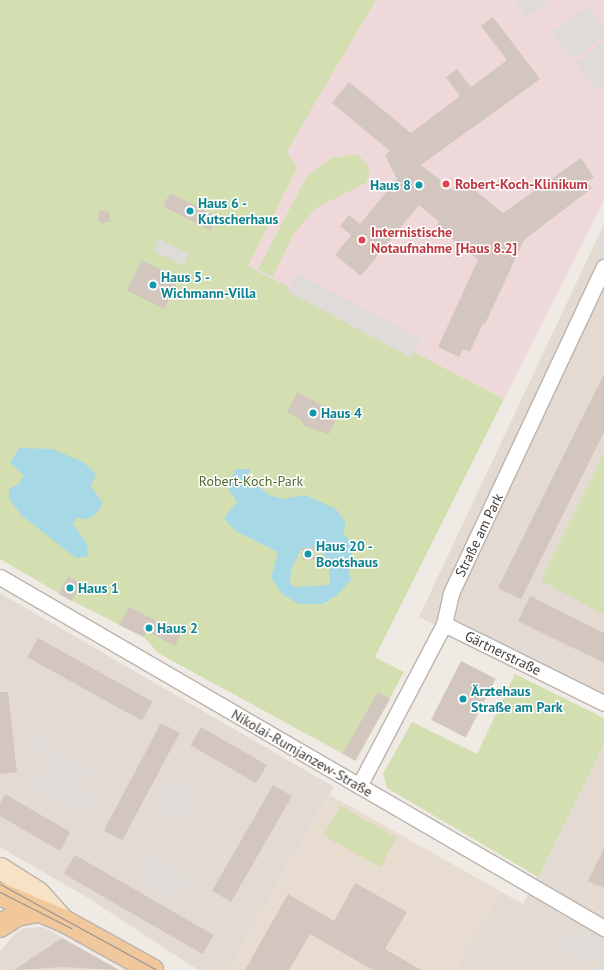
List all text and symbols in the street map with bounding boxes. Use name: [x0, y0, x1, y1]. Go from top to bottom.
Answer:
place label: Robert-Koch-Klinikum: [455, 176, 588, 192]
place label: Haus 8: [370, 177, 411, 193]
marker: Robert-Koch-Klinikum: [440, 178, 452, 190]
marker: Haus 8: [414, 180, 424, 190]
place label: Haus 6 - Kutscherhaus: [198, 195, 278, 228]
marker: Haus 6 - Kutscherhaus: [185, 206, 195, 216]
place label: Internistische Notaufnahme [Haus 8.2]: [371, 224, 517, 256]
marker: Internistische Notaufnahme [Haus 8.2]: [356, 234, 368, 246]
place label: Haus 5 - Wichmann-Villa: [161, 269, 256, 302]
marker: Haus 5 - Wichmann-Villa: [148, 280, 158, 290]
place label: Haus 4: [321, 405, 362, 421]
marker: Haus 4: [308, 408, 318, 418]
park label: Robert-Koch-Park: [199, 473, 303, 489]
street label: Straße am Park: [452, 491, 506, 579]
place label: Haus 20 - Bootshaus: [316, 538, 378, 570]
marker: Haus 20 - Bootshaus: [303, 549, 313, 559]
place label: Haus 1: [78, 580, 119, 596]
marker: Haus 1: [65, 583, 75, 593]
place label: Haus 2: [157, 620, 198, 636]
marker: Haus 2: [144, 623, 154, 633]
street label: Gärtnerstraße: [462, 627, 544, 679]
place label: Ärztehaus Straße am Park: [471, 683, 563, 716]
marker: Ärztehaus Straße am Park: [458, 694, 468, 704]
street label: Nikolai-Rumjanzew-Straße: [228, 706, 376, 800]

